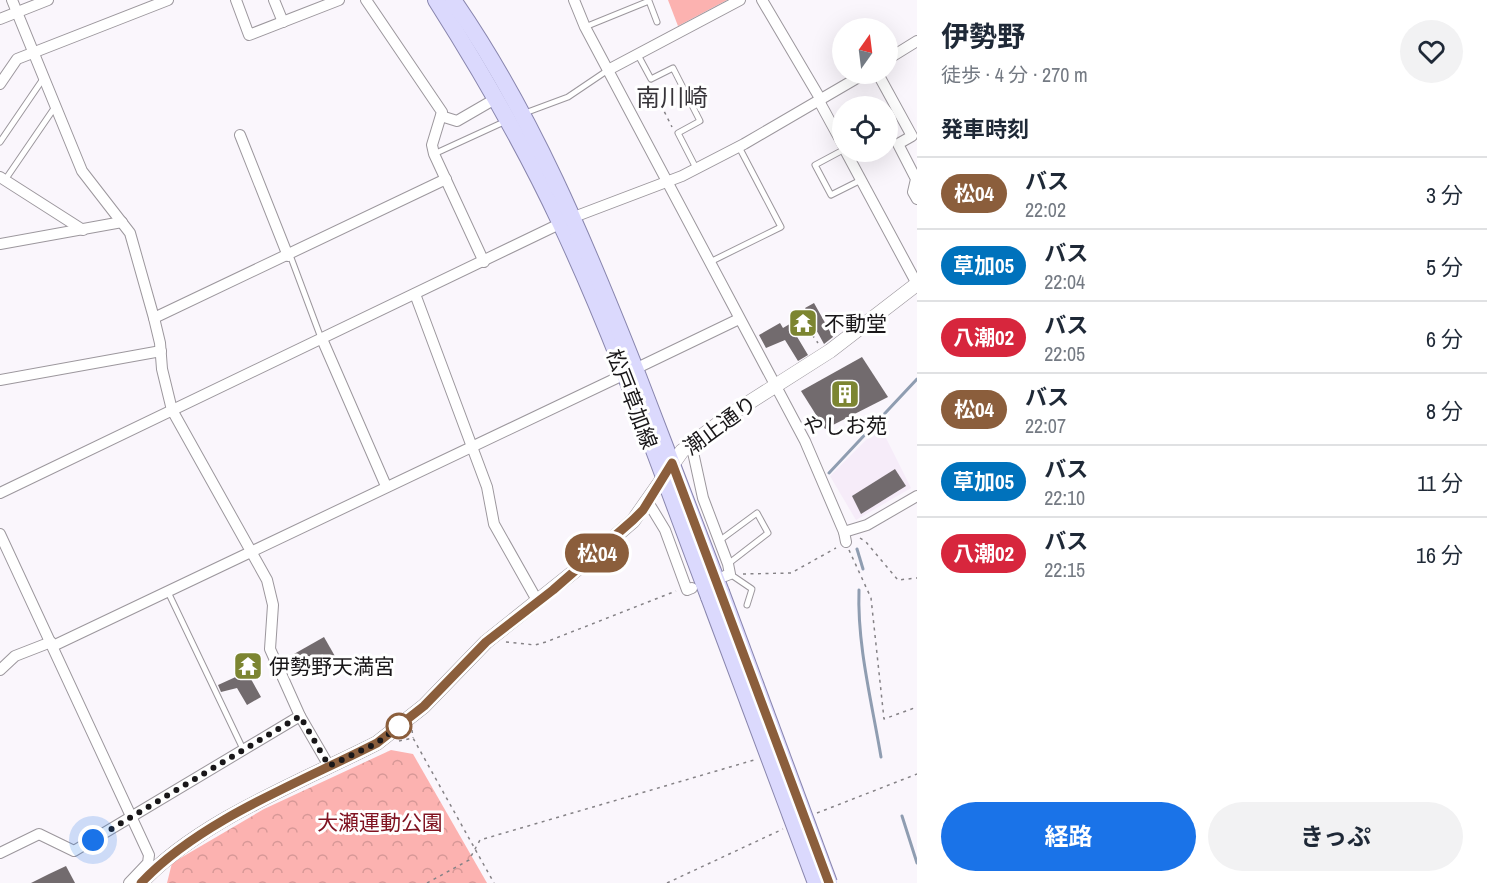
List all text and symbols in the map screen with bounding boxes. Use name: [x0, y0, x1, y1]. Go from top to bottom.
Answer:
text: 伊勢野: [941, 17, 1025, 55]
north arrow: [832, 18, 898, 84]
map controls: [832, 18, 898, 162]
button: heart: [1400, 20, 1463, 83]
text: 徒歩 · 4 分 · 270 m: [941, 61, 1088, 88]
district label: 南川崎: [636, 81, 708, 113]
button: locate: [832, 96, 898, 162]
text: 発車時刻: [941, 114, 1029, 144]
text: バス: [1025, 166, 1069, 196]
text: 松04: [954, 179, 994, 208]
text: 3 分: [1426, 180, 1463, 210]
text: 22:02: [1025, 196, 1066, 223]
text: バス: [1044, 238, 1088, 268]
text: 草加05: [953, 251, 1014, 280]
text: 5 分: [1426, 252, 1463, 282]
text: 22:04: [1044, 268, 1085, 295]
temple icon: 不動堂: [787, 307, 819, 339]
place label: 不動堂: [824, 309, 887, 338]
text: バス: [1044, 310, 1088, 340]
text: 八潮02: [953, 323, 1014, 352]
text: 6 分: [1426, 324, 1463, 354]
text: 22:05: [1044, 340, 1085, 367]
street label: 松戸草加線: [600, 345, 664, 453]
building icon: やしお苑: [829, 378, 861, 410]
text: バス: [1025, 382, 1069, 412]
street label: 潮止通り: [677, 389, 763, 461]
text: 松04: [954, 395, 994, 424]
text: 8 分: [1426, 396, 1463, 426]
place label: やしお苑: [803, 411, 887, 440]
text: 22:07: [1025, 412, 1066, 439]
text: バス: [1044, 454, 1088, 484]
text: 草加05: [953, 467, 1014, 496]
text: 11 分: [1417, 468, 1463, 498]
text: 22:10: [1044, 484, 1085, 511]
text: バス: [1044, 526, 1088, 556]
line badge: 松04: [562, 534, 632, 572]
text: 松04: [577, 539, 617, 568]
text: 八潮02: [953, 539, 1014, 568]
text: 16 分: [1416, 540, 1463, 570]
text: 22:15: [1044, 556, 1085, 583]
temple icon: 伊勢野天満宮: [232, 650, 264, 682]
place label: 伊勢野天満宮: [269, 652, 395, 681]
unlabelled marker: [386, 713, 412, 739]
button: 経路: [941, 802, 1196, 871]
button: きっぷ: [1208, 802, 1463, 871]
park label: 大瀬運動公園: [317, 808, 443, 837]
your location: [78, 825, 108, 855]

